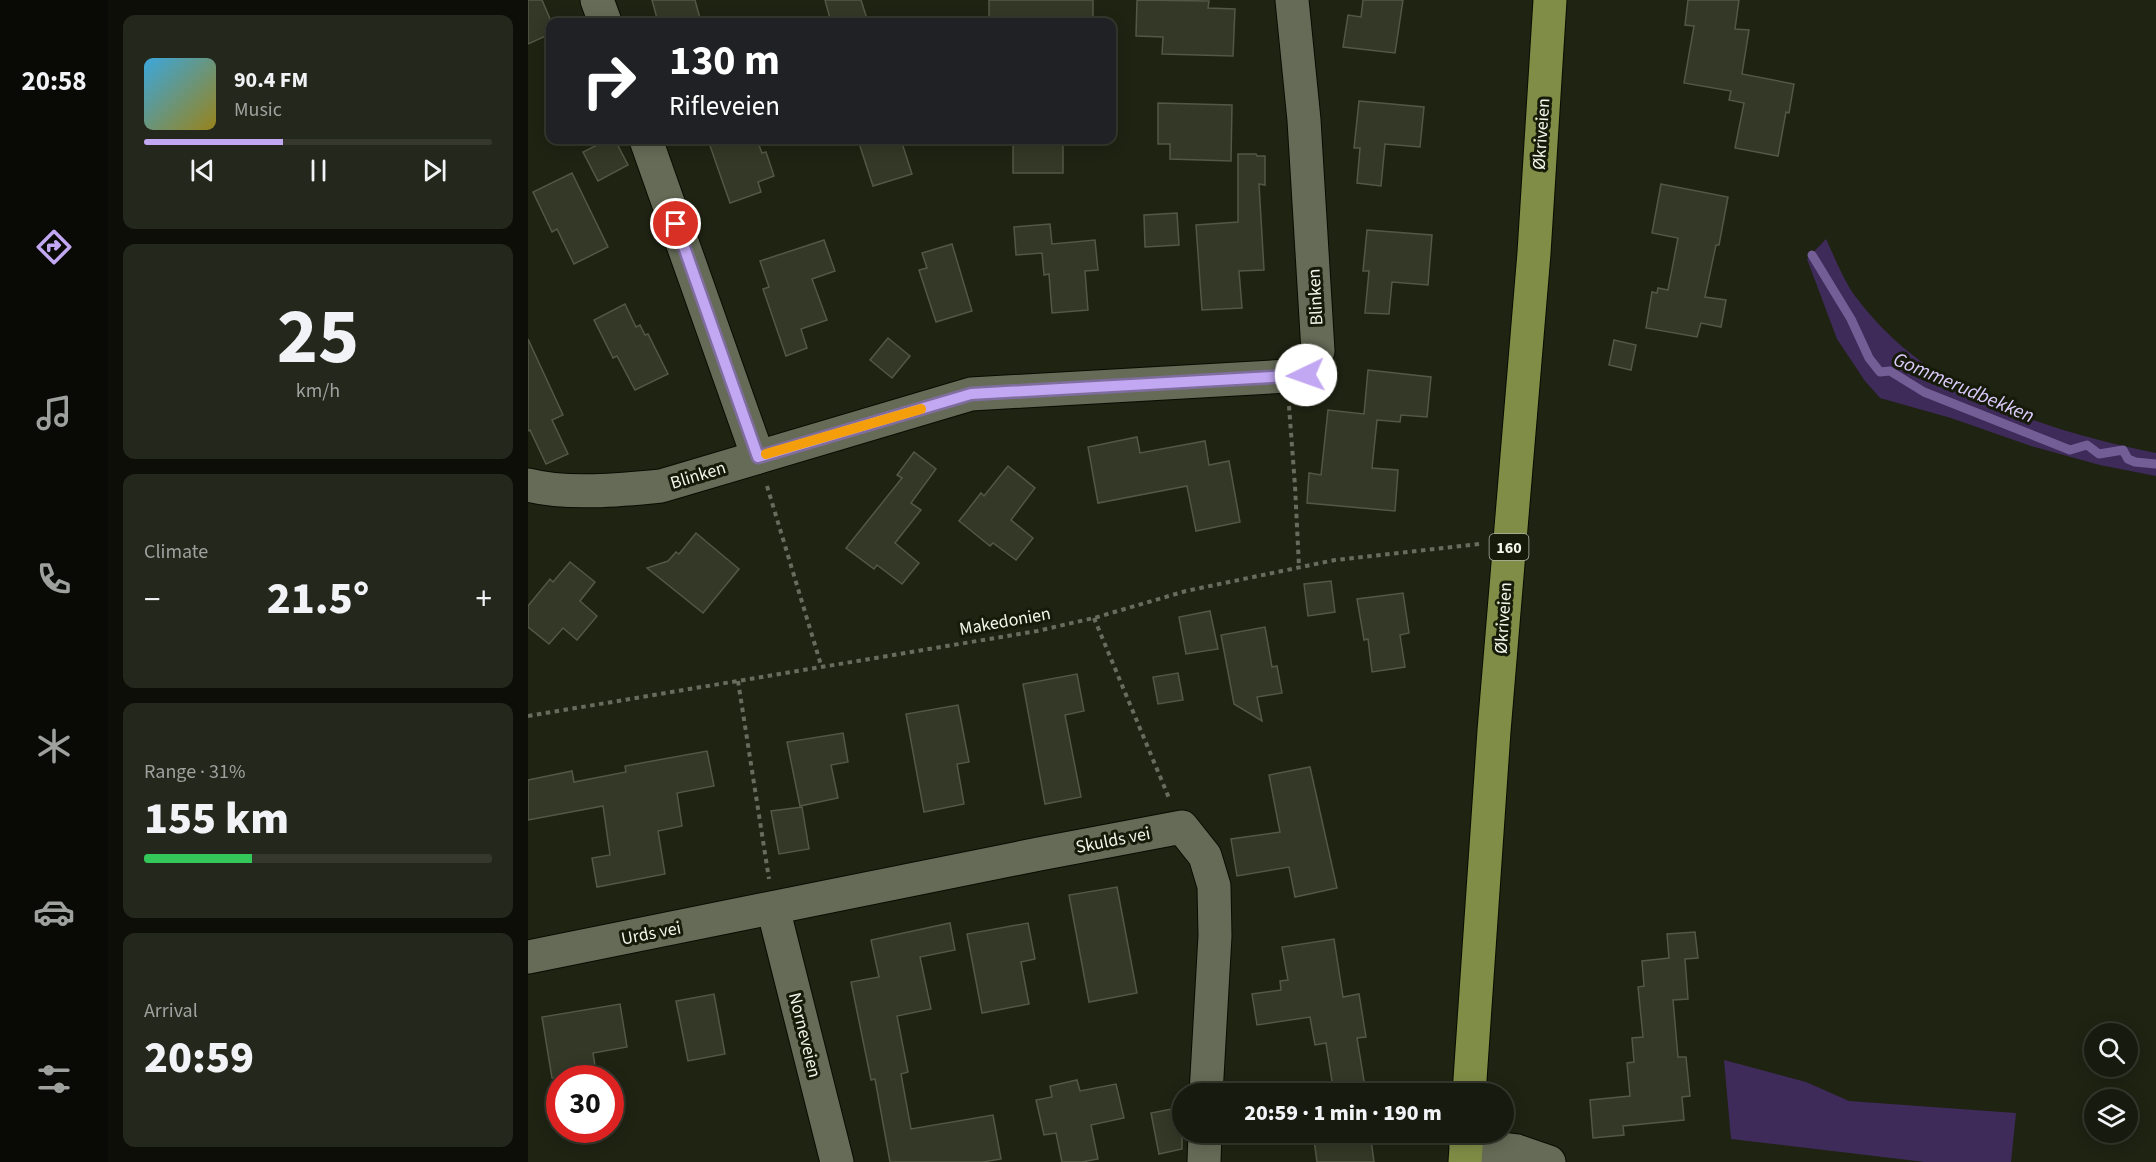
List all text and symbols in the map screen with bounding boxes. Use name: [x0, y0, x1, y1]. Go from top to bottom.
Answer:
text: 130 m: [669, 31, 780, 91]
icon: right: [570, 42, 648, 120]
text: 20:58: [21, 62, 87, 101]
text: 90.4 FM: [234, 64, 308, 96]
text: Rifleveien: [669, 87, 780, 126]
text: Music: [234, 96, 282, 124]
street label: Økriveien: [1527, 97, 1556, 171]
icon: previous: [186, 154, 219, 187]
icon: pause: [302, 154, 335, 187]
icon: next: [418, 154, 451, 187]
pin: [650, 198, 701, 249]
icon: arrive: [659, 207, 692, 240]
icon: directions: [33, 226, 75, 268]
street label: Blinken: [1302, 268, 1329, 326]
text: 25: [277, 282, 359, 393]
position arrow: [1274, 343, 1338, 407]
water label: Gommerudbekken: [1889, 346, 2038, 430]
text: km/h: [296, 377, 340, 405]
icon: music: [33, 392, 75, 434]
street label: Blinken: [667, 455, 729, 496]
road number: 160: [1490, 534, 1528, 560]
text: Climate: [144, 538, 208, 566]
icon: phone: [33, 558, 75, 600]
text: 21.5°: [267, 567, 369, 631]
text: −: [144, 576, 160, 623]
text: +: [476, 576, 492, 623]
street label: Økriveien: [1489, 581, 1518, 655]
street label: Makedonien: [957, 601, 1053, 642]
icon: climate: [33, 725, 75, 767]
text: Range · 31%: [144, 758, 245, 786]
text: 155 km: [144, 787, 289, 851]
street label: Skulds vei: [1074, 821, 1153, 860]
icon: car: [33, 891, 75, 933]
street label: Urds vei: [619, 915, 683, 952]
street label: Norneveien: [782, 990, 827, 1080]
text: Arrival: [144, 997, 198, 1025]
map controls: [2084, 1023, 2138, 1143]
button: search: [2084, 1023, 2138, 1077]
text: 20:59: [144, 1026, 254, 1090]
icon: filters: [33, 1058, 75, 1100]
speed limit sign: 30: [546, 1065, 624, 1143]
button: layers: [2084, 1089, 2138, 1143]
text: 20:59 · 1 min · 190 m: [1244, 1097, 1442, 1129]

